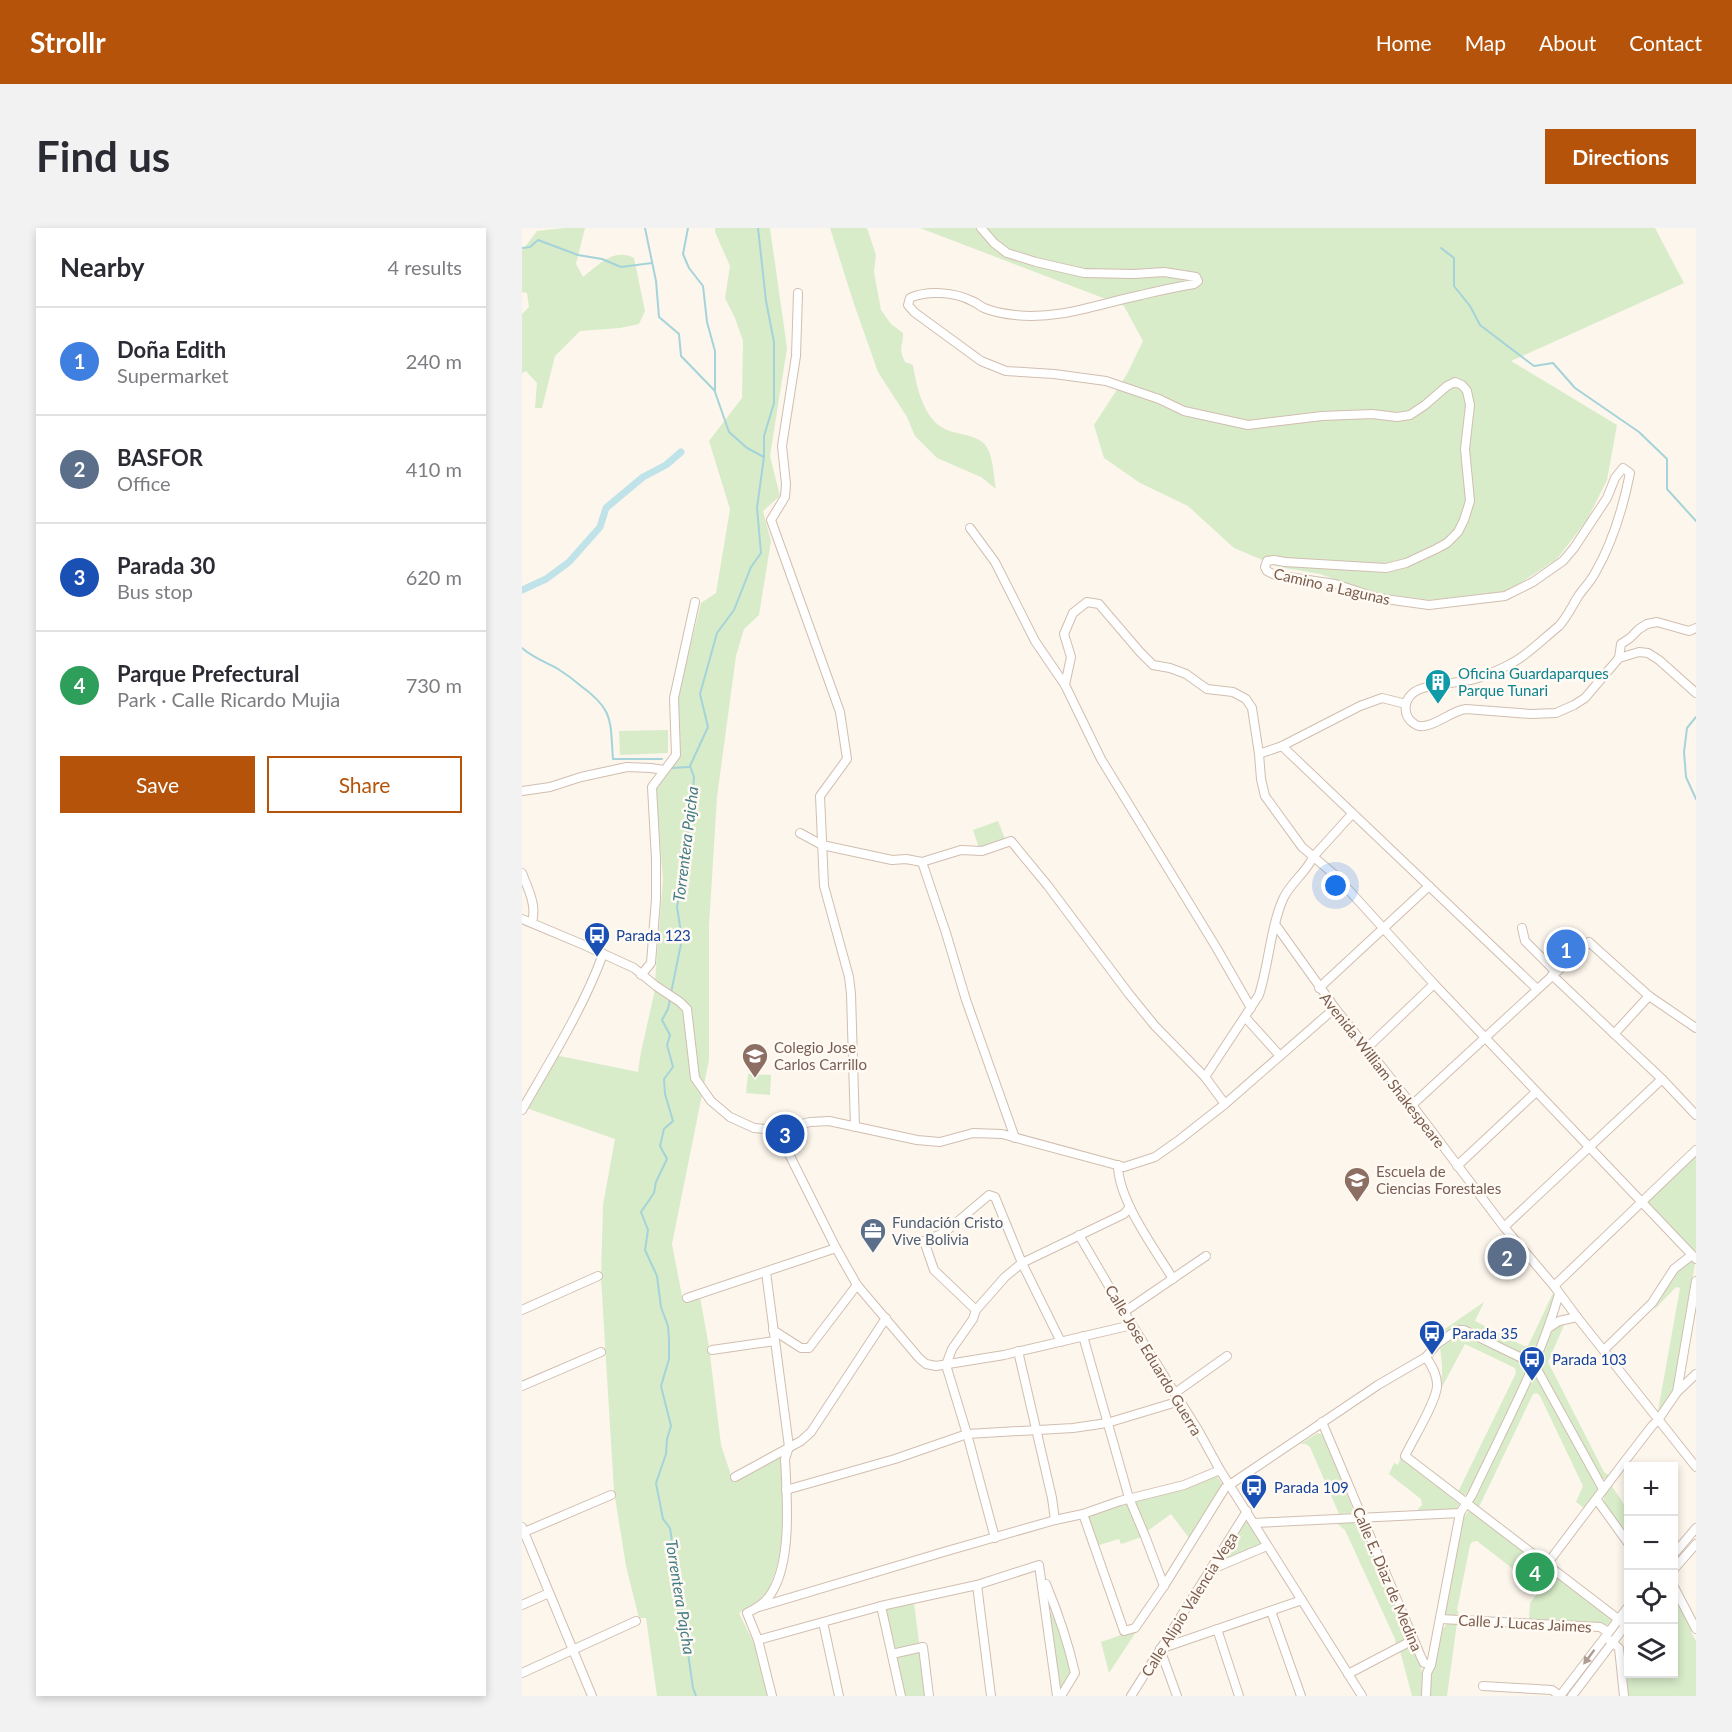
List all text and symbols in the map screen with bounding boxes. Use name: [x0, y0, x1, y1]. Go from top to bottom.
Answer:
text: Strollr: [30, 25, 106, 59]
text: Home: [1376, 30, 1432, 55]
text: Map: [1465, 30, 1506, 55]
text: About: [1539, 30, 1596, 55]
text: Contact: [1629, 30, 1702, 55]
button: Directions: [1545, 129, 1696, 184]
text: Find us: [36, 131, 170, 181]
text: Nearby: [60, 251, 145, 283]
text: 4 results: [387, 255, 462, 279]
text: Doña Edith: [117, 336, 226, 363]
text: 1: [74, 349, 85, 373]
text: 240 m: [406, 349, 462, 373]
text: Supermarket: [117, 363, 229, 387]
text: BASFOR: [117, 444, 203, 471]
text: 2: [74, 457, 85, 481]
text: 410 m: [406, 457, 462, 481]
text: Office: [117, 471, 171, 495]
text: Parada 30: [117, 552, 215, 579]
street label: Camino a Lagunas: [1272, 564, 1392, 608]
text: 3: [74, 565, 85, 589]
text: 620 m: [406, 565, 462, 589]
text: Bus stop: [117, 579, 193, 603]
text: Parque Prefectural: [117, 660, 299, 687]
place label: Oficina Guardaparques Parque Tunari: [1458, 664, 1609, 699]
building icon: Oficina Guardaparques Parque Tunari: [1423, 667, 1453, 705]
text: 4: [74, 673, 85, 697]
text: 730 m: [406, 673, 462, 697]
text: Park · Calle Ricardo Mujia: [117, 687, 340, 711]
button: Save: [60, 756, 255, 813]
button: Share: [267, 756, 462, 813]
water label: Torrentera Pajcha: [668, 785, 702, 903]
your location: [1321, 871, 1350, 900]
bus stop icon: Parada 123: [582, 920, 612, 958]
place label: Parada 123: [616, 926, 691, 944]
pin: 1: [1546, 926, 1586, 972]
street label: Avenida William Shakespeare: [1317, 989, 1449, 1151]
place label: Colegio Jose Carlos Carrillo: [774, 1038, 867, 1073]
school or university icon: Colegio Jose Carlos Carrillo: [740, 1041, 770, 1079]
pin: 3: [766, 1112, 804, 1156]
place label: Escuela de Ciencias Forestales: [1376, 1162, 1501, 1197]
school or university icon: Escuela de Ciencias Forestales: [1342, 1165, 1372, 1203]
place label: Fundación Cristo Vive Bolivia: [892, 1213, 1003, 1248]
office icon: Fundación Cristo Vive Bolivia: [858, 1216, 888, 1254]
pin: 2: [1488, 1234, 1526, 1280]
street label: Calle Jose Eduardo Guerra: [1102, 1281, 1206, 1439]
bus stop icon: Parada 35: [1417, 1318, 1447, 1356]
place label: Parada 35: [1452, 1324, 1518, 1342]
bus stop icon: Parada 103: [1517, 1344, 1547, 1382]
place label: Parada 103: [1552, 1350, 1627, 1368]
map controls: [1624, 1462, 1678, 1678]
button: +: [1624, 1462, 1678, 1516]
bus stop icon: Parada 109: [1239, 1472, 1269, 1510]
place label: Parada 109: [1274, 1478, 1349, 1496]
street label: Calle E. Diaz de Medina: [1349, 1504, 1427, 1654]
button: −: [1624, 1516, 1678, 1570]
street label: Calle Alipio Valencia Vega: [1137, 1528, 1241, 1680]
water label: Torrentera Pajcha: [663, 1538, 699, 1656]
pin: 4: [1516, 1550, 1554, 1594]
button: locate: [1624, 1570, 1678, 1624]
street label: Calle J. Lucas Jaimes: [1458, 1611, 1592, 1635]
button: layers: [1624, 1624, 1678, 1678]
one-way arrow: [1583, 1649, 1595, 1665]

